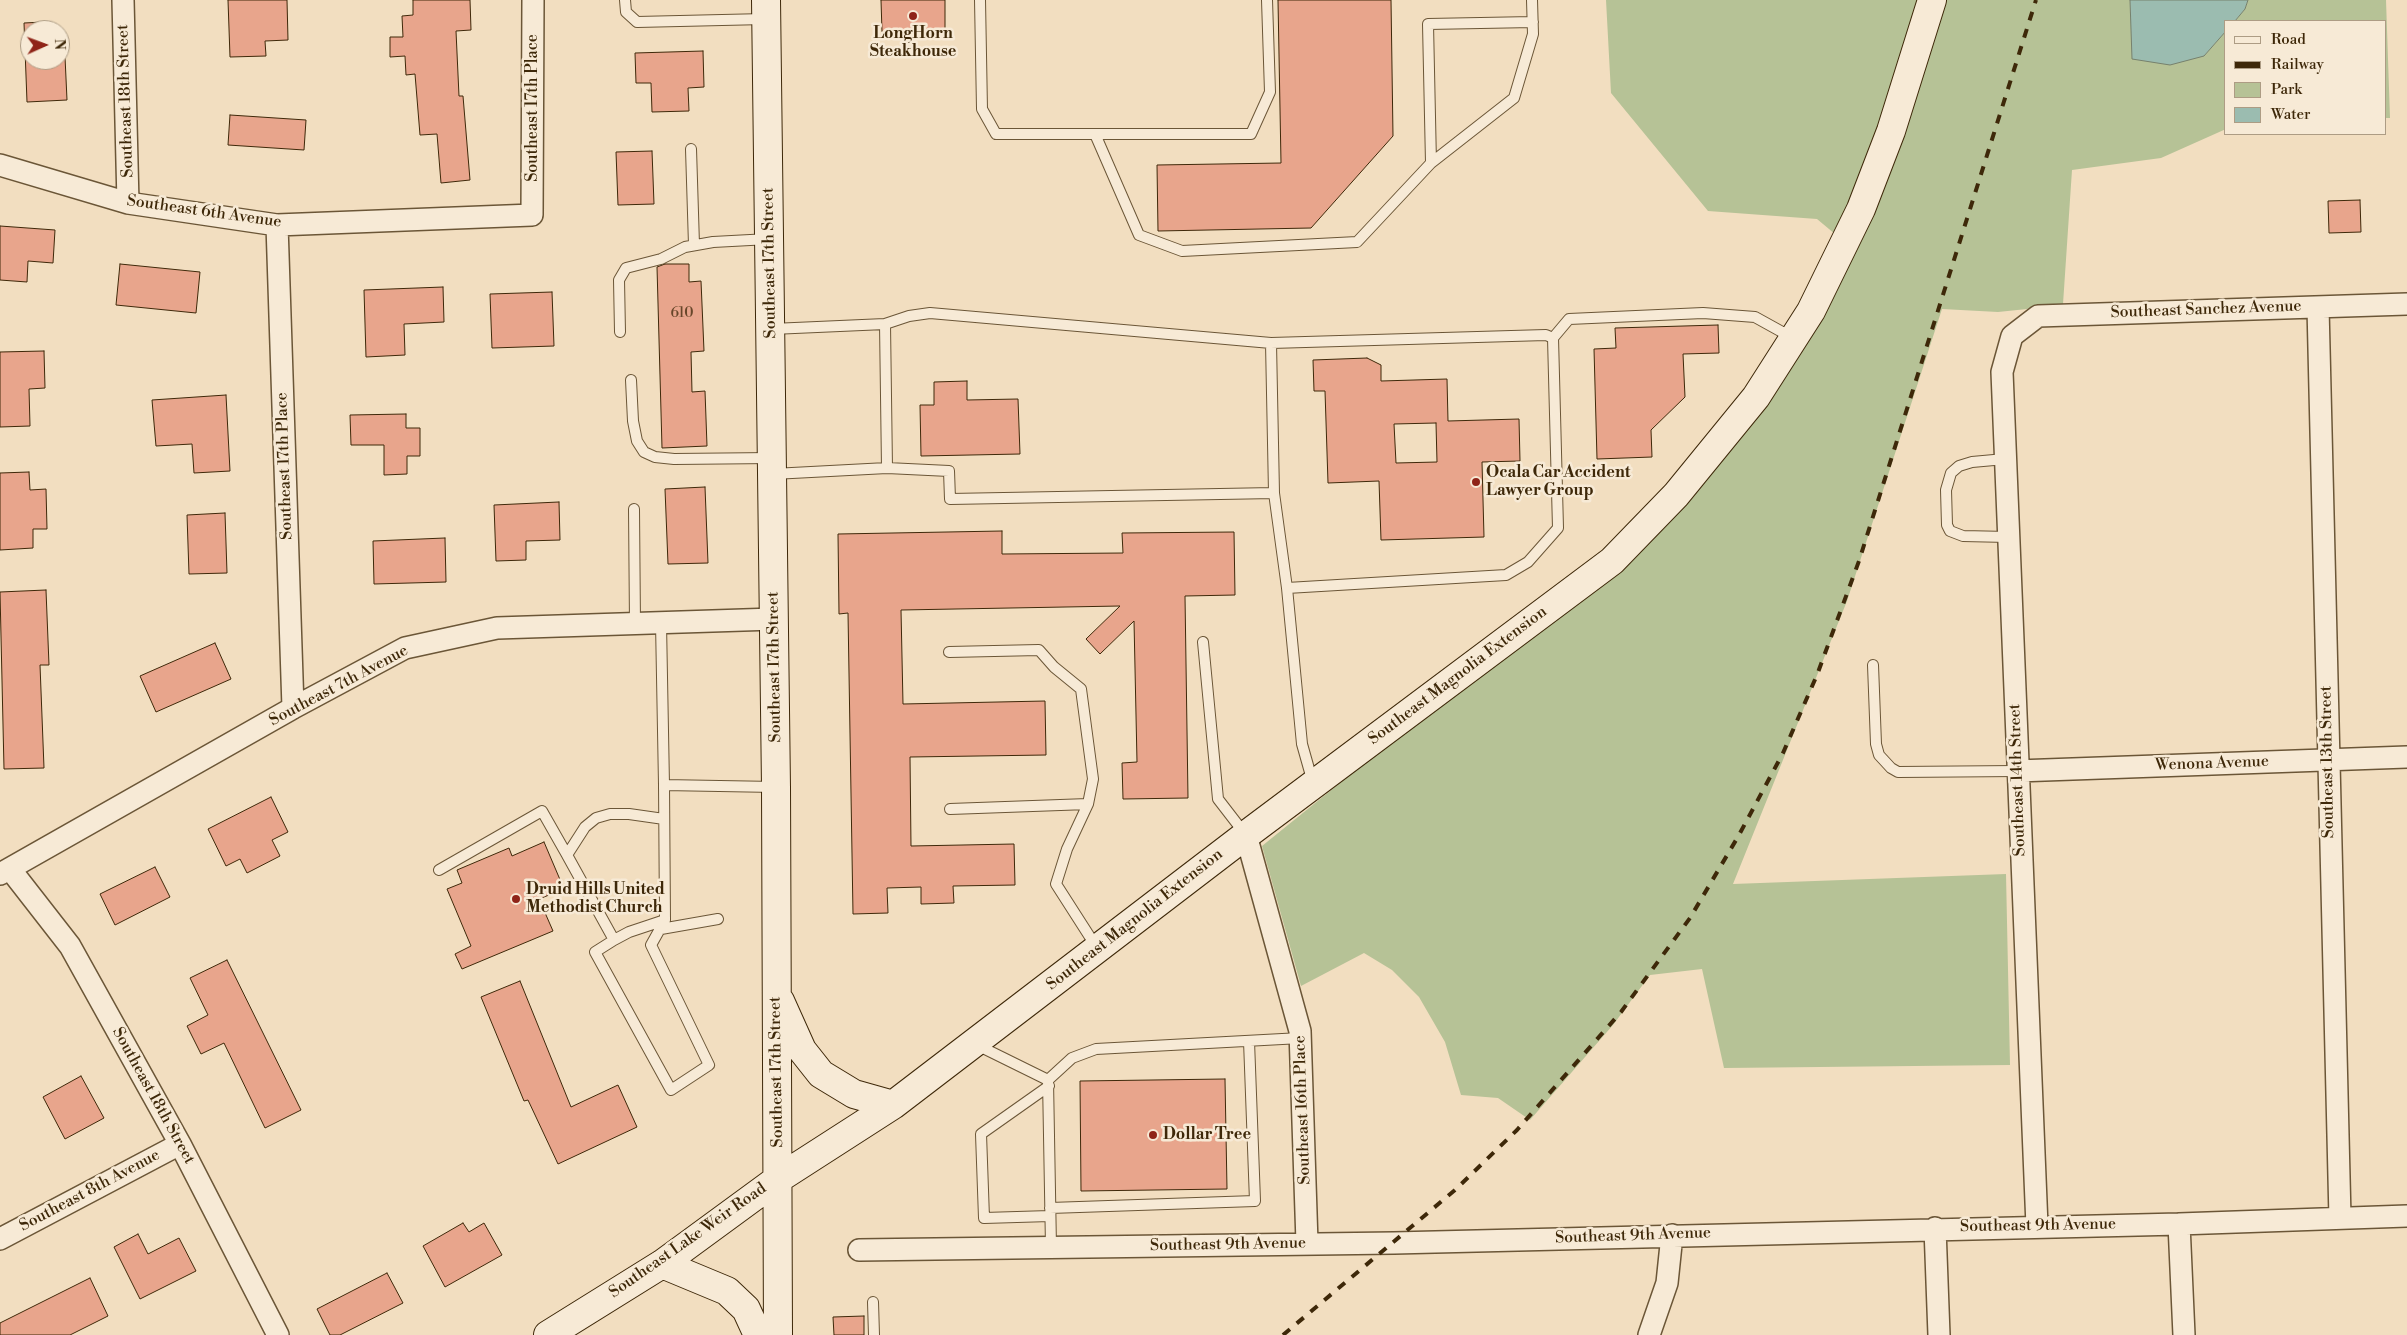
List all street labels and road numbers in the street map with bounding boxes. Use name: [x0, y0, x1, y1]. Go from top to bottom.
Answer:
street label: Southeast 18th Street: [114, 24, 138, 178]
street label: Southeast 17th Place: [523, 34, 543, 182]
street label: Southeast 17th Street: [759, 187, 781, 339]
street label: Southeast 6th Avenue: [125, 192, 283, 232]
street label: Southeast Sanchez Avenue: [2110, 297, 2302, 323]
street label: Southeast 17th Place: [273, 392, 297, 540]
street label: Southeast 17th Street: [764, 591, 786, 743]
street label: Southeast Magnolia Extension: [1365, 603, 1551, 749]
street label: Southeast 7th Avenue: [266, 641, 412, 731]
street label: Southeast 13th Street: [2317, 685, 2339, 839]
street label: Southeast 14th Street: [2006, 703, 2030, 857]
street label: Wenona Avenue: [2155, 752, 2269, 776]
street label: Southeast Magnolia Extension: [1043, 845, 1227, 995]
street label: Southeast 17th Street: [766, 996, 788, 1148]
street label: Southeast 18th Street: [107, 1024, 199, 1168]
street label: Southeast 16th Place: [1291, 1035, 1315, 1185]
street label: Southeast 8th Avenue: [17, 1146, 163, 1236]
street label: Southeast Lake Weir Road: [606, 1179, 770, 1303]
street label: Southeast 9th Avenue: [1960, 1215, 2116, 1237]
street label: Southeast 9th Avenue: [1555, 1224, 1711, 1248]
street label: Southeast 9th Avenue: [1150, 1234, 1306, 1256]

